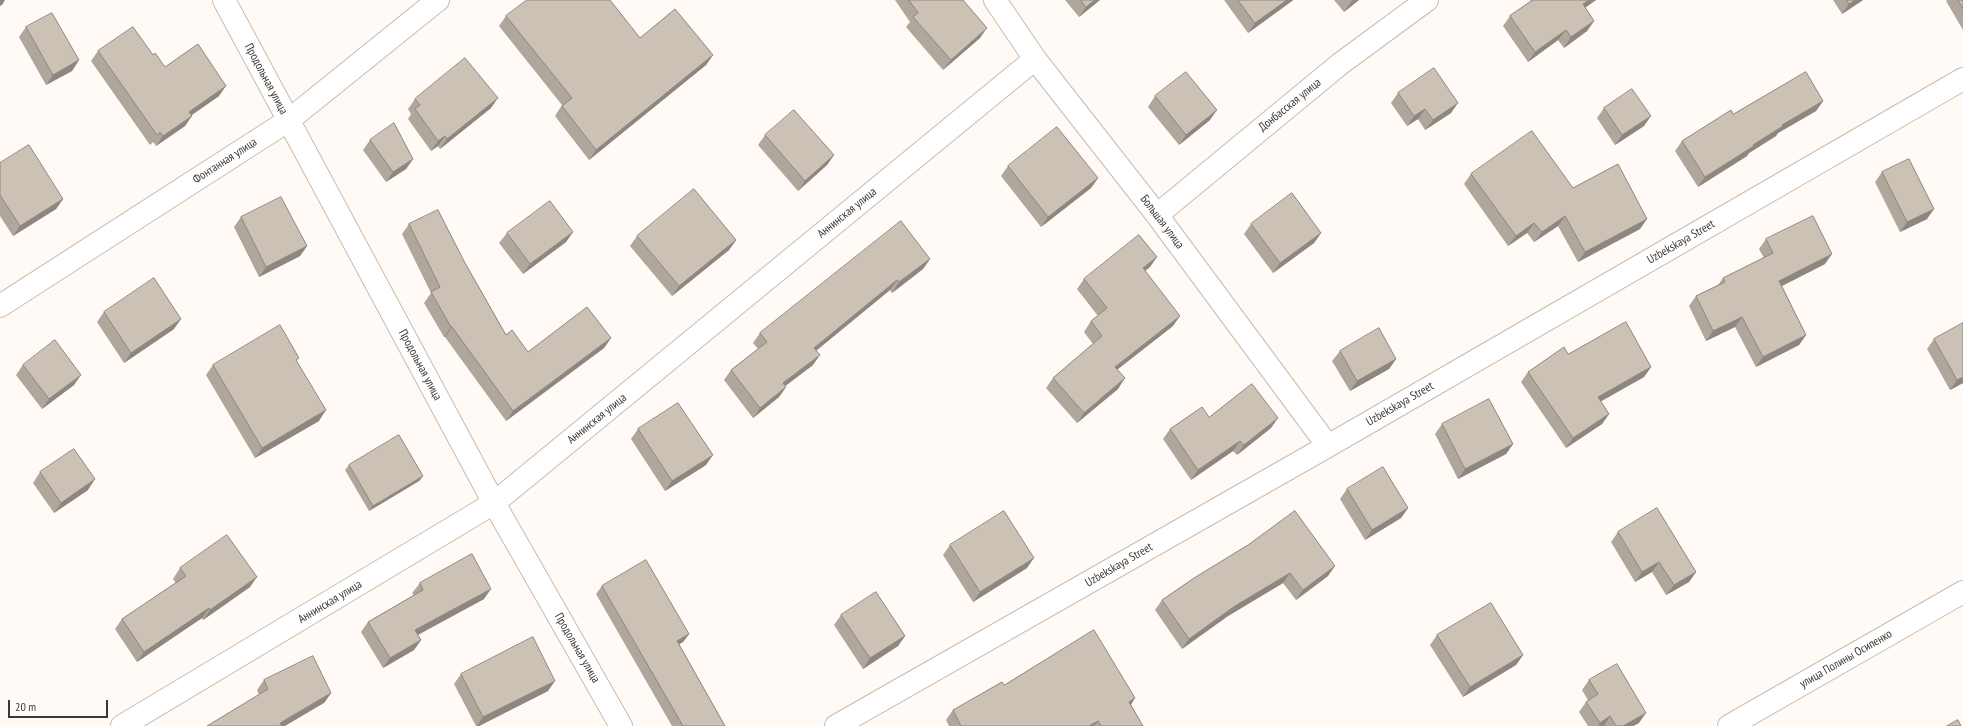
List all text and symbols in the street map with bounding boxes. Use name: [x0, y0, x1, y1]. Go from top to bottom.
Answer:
street label: Продольная улица: [241, 41, 291, 117]
street label: Донбасская улица: [1256, 75, 1324, 135]
street label: Фонтанная улица: [190, 135, 260, 187]
street label: Аннинская улица: [814, 185, 880, 241]
street label: Большая улица: [1137, 192, 1187, 252]
street label: Uzbekskaya Street: [1645, 217, 1717, 267]
street label: Продольная улица: [395, 327, 445, 403]
street label: Uzbekskaya Street: [1364, 379, 1436, 429]
street label: Аннинская улица: [564, 391, 630, 447]
street label: Uzbekskaya Street: [1083, 540, 1155, 590]
street label: Аннинская улица: [295, 577, 365, 627]
street label: Продольная улица: [551, 610, 603, 686]
street label: улица Полины Осипенко: [1797, 627, 1895, 691]
scale bar: [10, 692, 110, 718]
text: 20 m: [15, 699, 36, 714]

